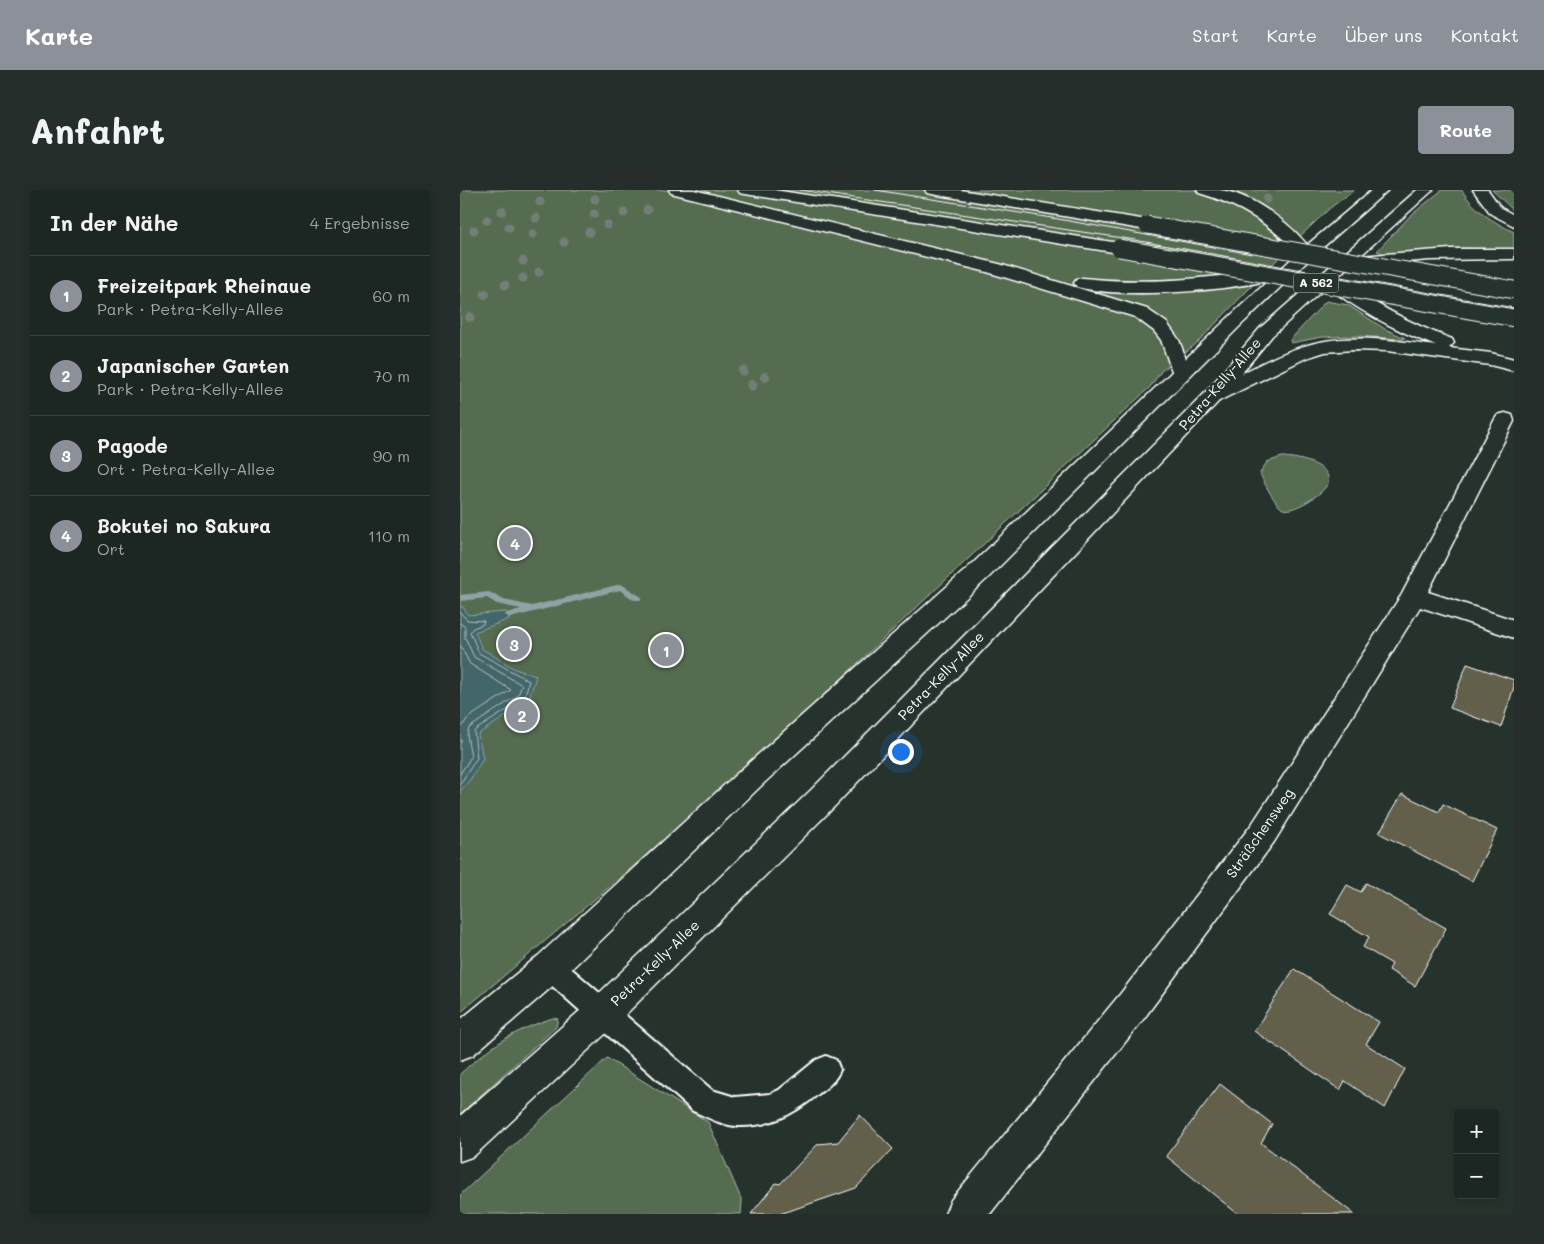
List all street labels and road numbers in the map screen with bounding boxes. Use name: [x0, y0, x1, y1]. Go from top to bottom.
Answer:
road number: A 562: [1294, 274, 1338, 292]
street label: Petra-Kelly-Allee: [1174, 333, 1265, 434]
street label: Petra-Kelly-Allee: [893, 627, 988, 724]
street label: Sträßchensweg: [1222, 784, 1298, 881]
street label: Petra-Kelly-Allee: [606, 915, 703, 1010]

